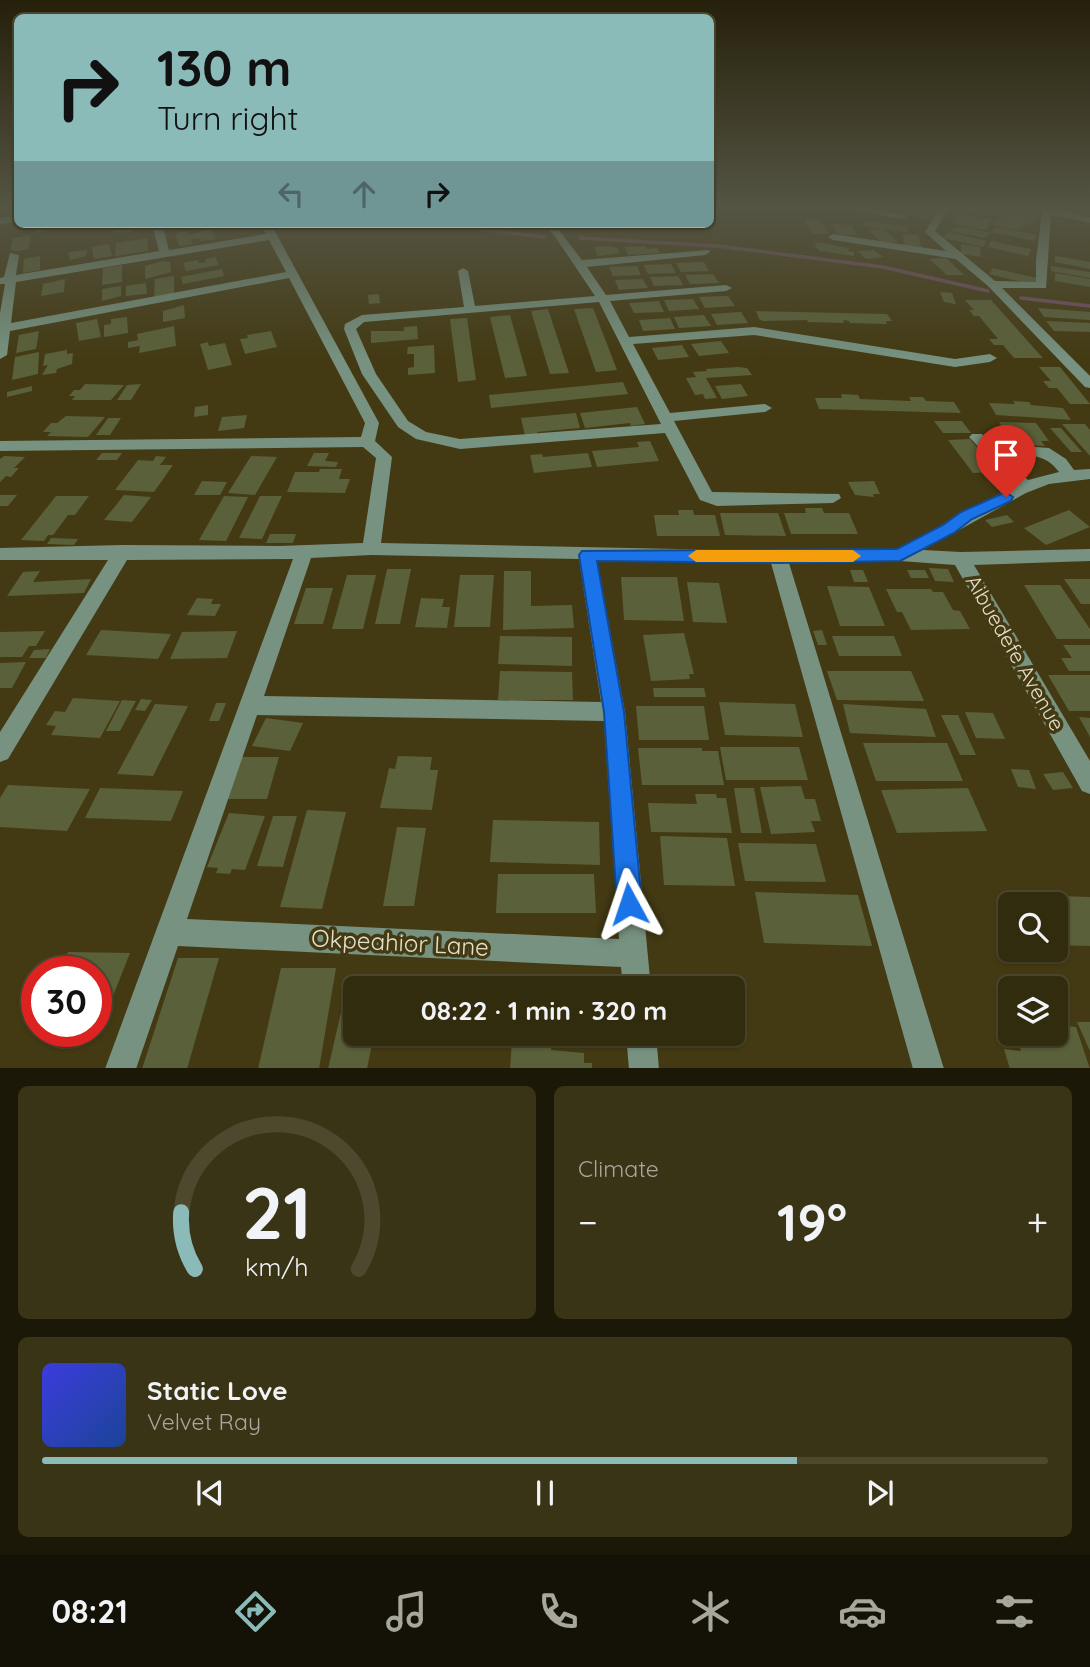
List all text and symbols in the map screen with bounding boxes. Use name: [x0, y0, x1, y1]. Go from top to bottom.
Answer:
text: 130 m: [157, 37, 291, 98]
icon: right: [42, 42, 133, 133]
text: Turn right: [157, 98, 298, 138]
icon: left: [272, 175, 310, 213]
icon: ahead: [345, 175, 383, 213]
icon: right: [418, 175, 456, 213]
pin: [976, 425, 1036, 497]
icon: arrive: [987, 436, 1025, 474]
street label: Aibuedefe Avenue: [961, 570, 1071, 735]
position arrow: [592, 867, 666, 941]
map controls: [998, 892, 1068, 1046]
button: search: [998, 892, 1068, 962]
street label: Okpeahior Lane: [310, 922, 490, 962]
speed limit sign: 30: [21, 956, 112, 1047]
button: layers: [998, 976, 1068, 1046]
text: 08:22 · 1 min · 320 m: [421, 994, 667, 1027]
text: Climate: [578, 1154, 659, 1183]
text: 21: [242, 1166, 312, 1257]
text: 19°: [777, 1189, 847, 1254]
text: −: [578, 1198, 598, 1246]
text: +: [1027, 1198, 1048, 1246]
text: km/h: [245, 1250, 309, 1281]
text: Static Love: [147, 1374, 288, 1407]
text: Velvet Ray: [147, 1407, 261, 1436]
icon: previous: [191, 1474, 229, 1512]
icon: pause: [526, 1474, 564, 1512]
icon: next: [861, 1474, 899, 1512]
icon: directions: [231, 1587, 280, 1636]
icon: music: [382, 1587, 431, 1636]
icon: phone: [534, 1587, 583, 1636]
icon: climate: [686, 1587, 735, 1636]
icon: car: [838, 1587, 887, 1636]
icon: filters: [990, 1587, 1039, 1636]
text: 08:21: [51, 1591, 128, 1631]

